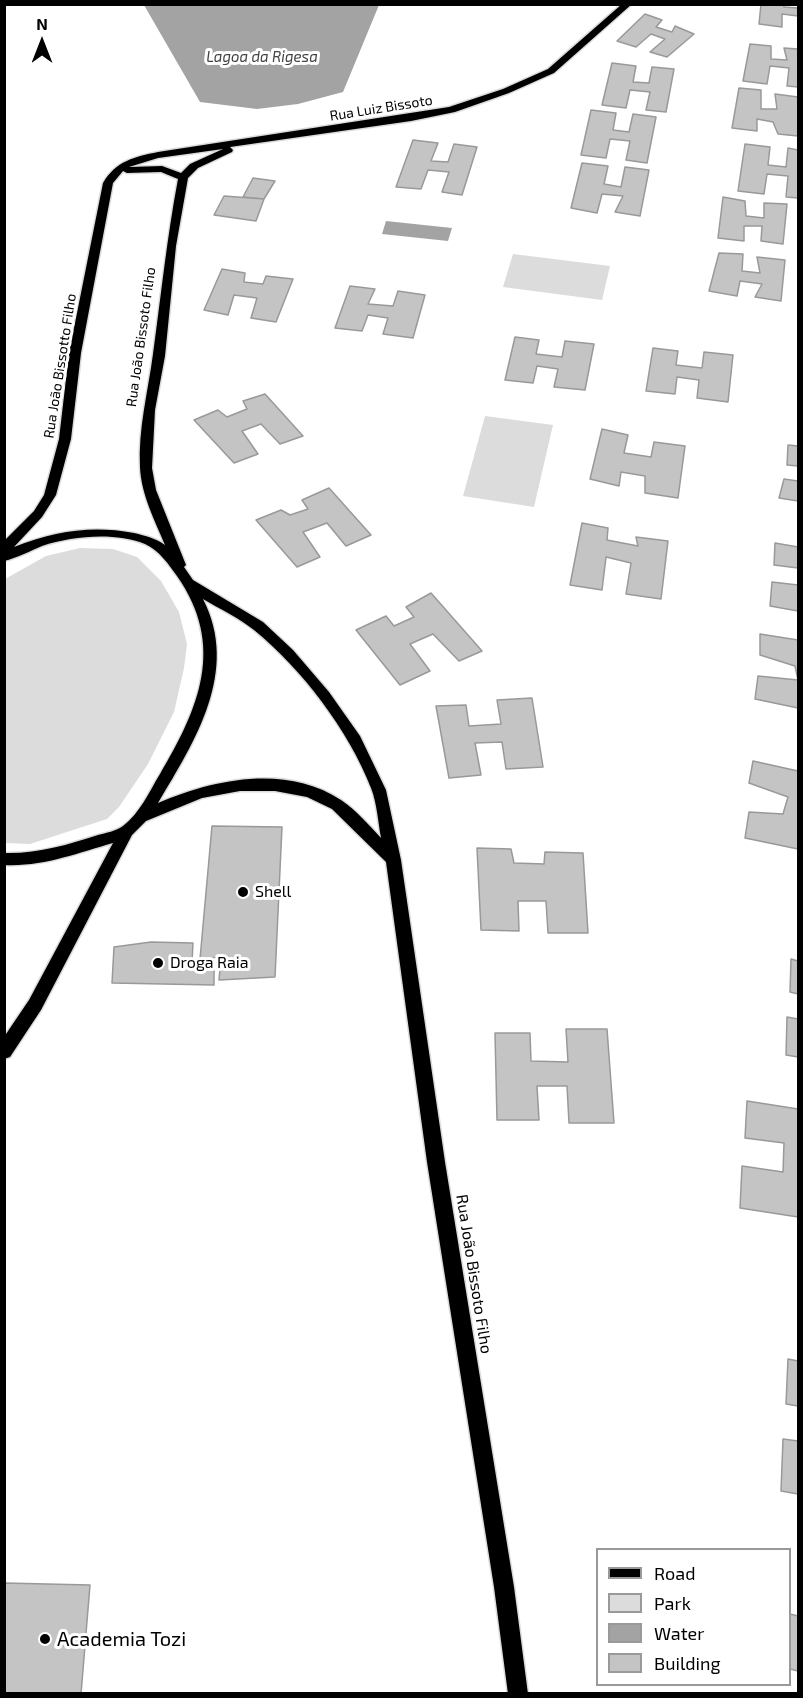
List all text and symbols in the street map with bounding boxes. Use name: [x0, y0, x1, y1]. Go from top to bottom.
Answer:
north arrow: [12, 12, 72, 72]
text: N: [36, 14, 48, 33]
water label: Lagoa da Rigesa: [206, 48, 318, 66]
street label: Rua Luiz Bissoto: [328, 92, 434, 124]
street label: Rua João Bissoto Filho: [123, 266, 159, 408]
street label: Rua João Bissotto Filho: [40, 292, 80, 440]
place label: Shell: [255, 882, 291, 902]
marker: Shell: [236, 885, 250, 899]
place label: Droga Raia: [170, 953, 249, 973]
marker: Droga Raia: [151, 956, 165, 970]
street label: Rua João Bissoto Filho: [452, 1193, 496, 1355]
legend: [596, 1548, 791, 1686]
text: Road: [654, 1562, 695, 1584]
text: Park: [654, 1592, 691, 1614]
text: Water: [654, 1622, 704, 1644]
place label: Academia Tozi: [57, 1627, 186, 1651]
marker: Academia Tozi: [38, 1632, 52, 1646]
text: Building: [654, 1652, 721, 1674]

